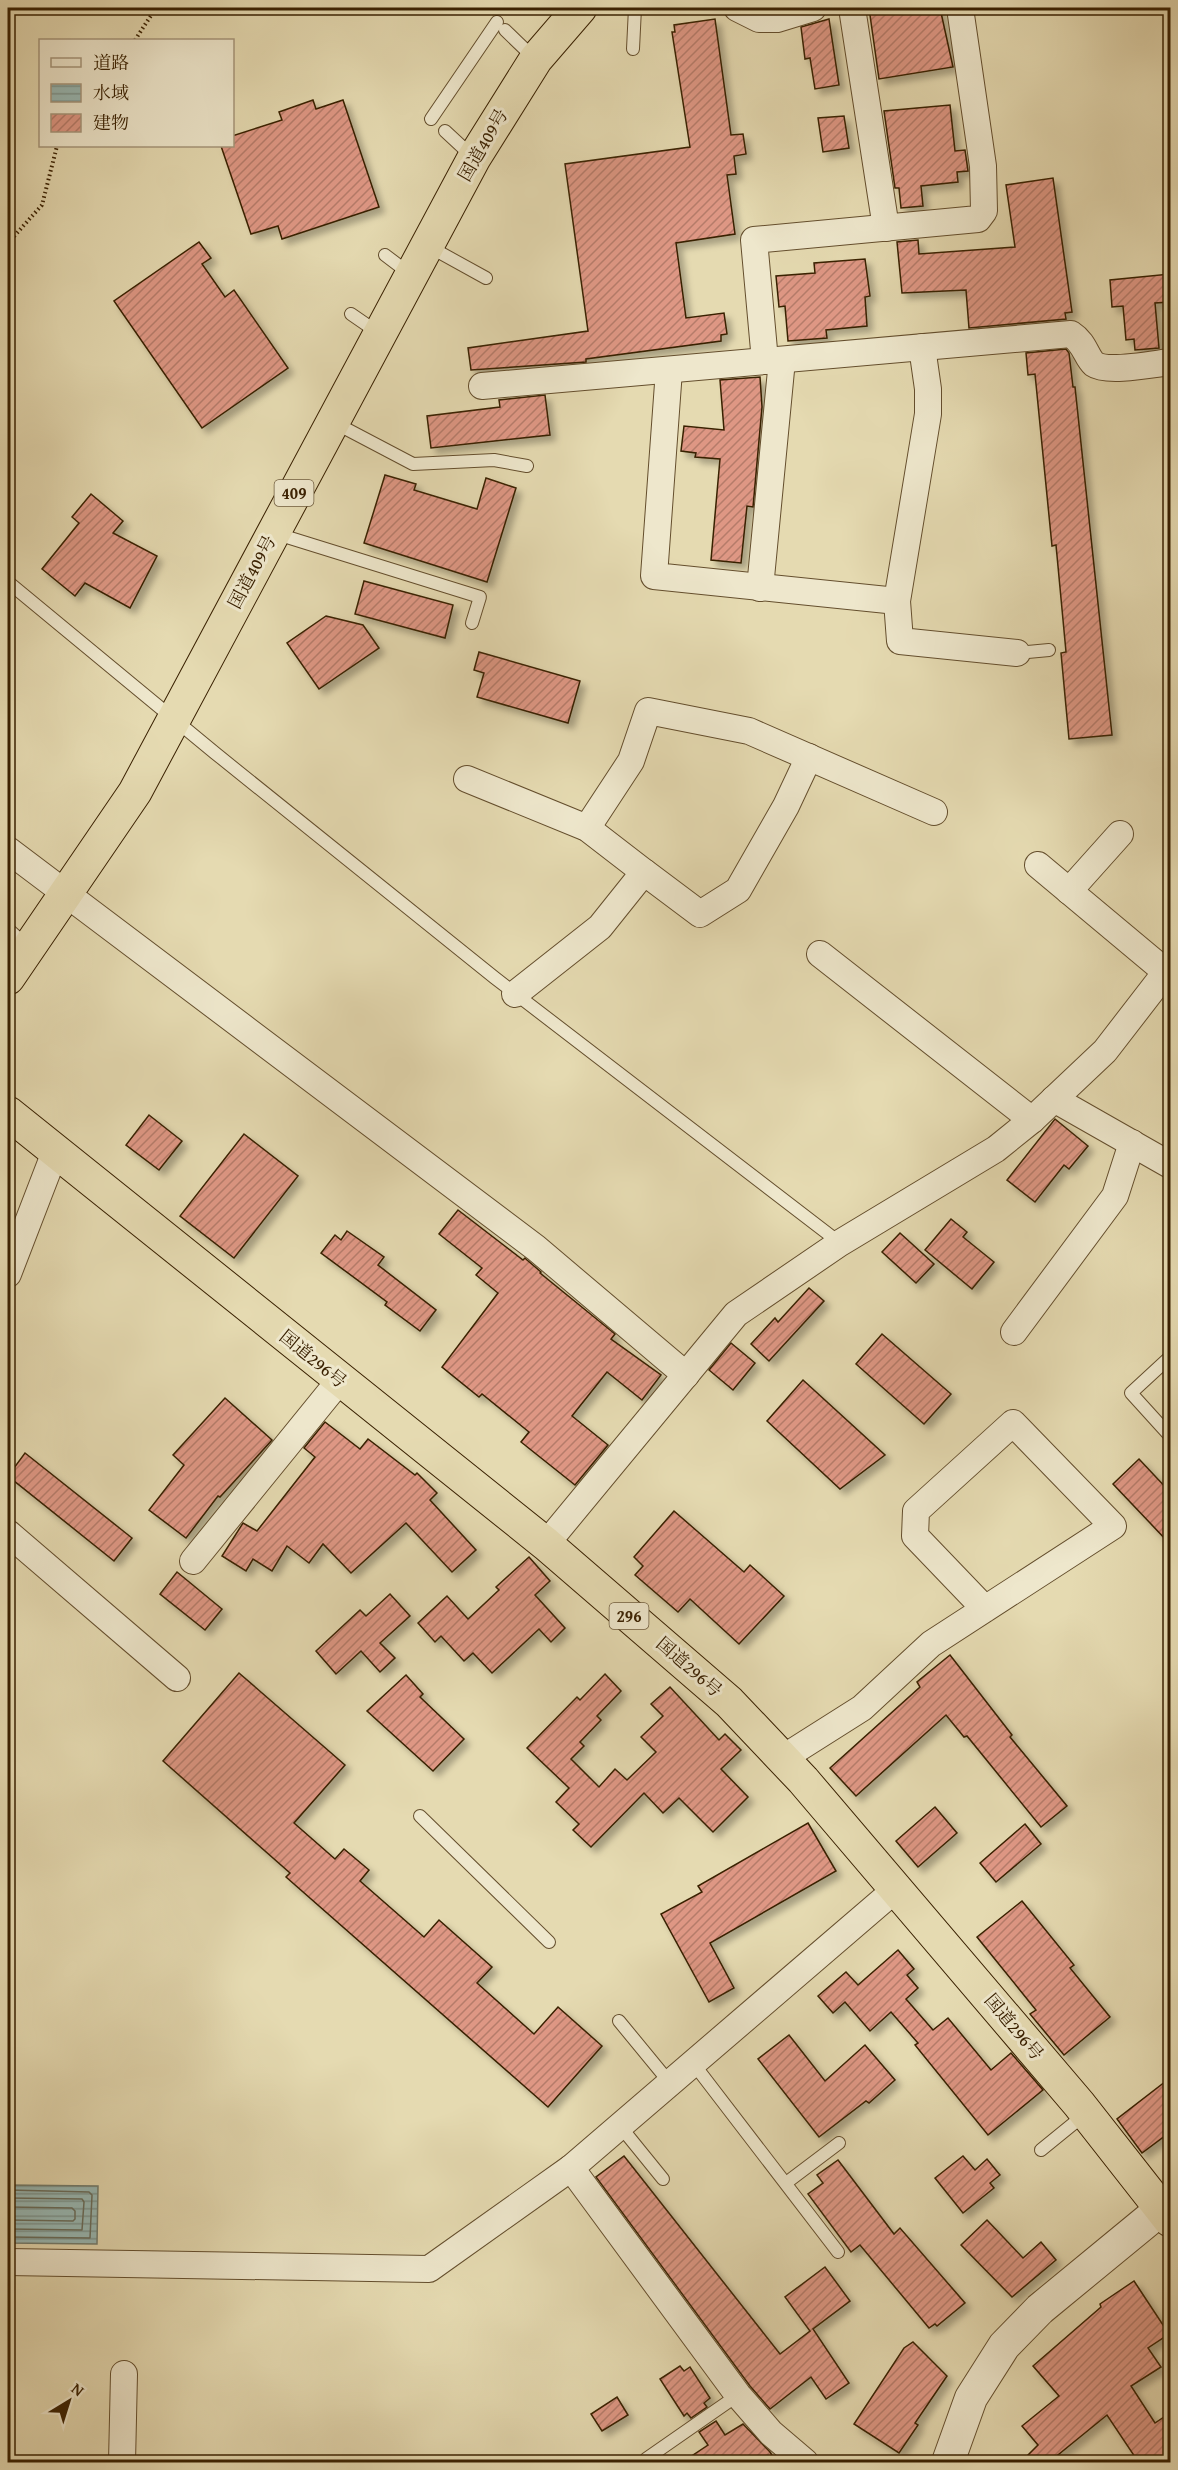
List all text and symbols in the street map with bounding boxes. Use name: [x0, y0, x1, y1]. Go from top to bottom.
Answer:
legend: [39, 39, 234, 147]
text: 道路: [93, 49, 129, 76]
text: 水域: [93, 79, 129, 106]
street label: 国道409号: [451, 103, 514, 186]
text: 建物: [93, 109, 129, 136]
road number: 409: [274, 480, 314, 506]
street label: 国道409号: [221, 530, 282, 613]
street label: 国道296号: [274, 1323, 353, 1394]
road number: 296: [610, 1603, 648, 1629]
street label: 国道296号: [650, 1630, 728, 1703]
street label: 国道296号: [978, 1987, 1050, 2066]
north arrow: [39, 2371, 99, 2431]
text: N: [67, 2376, 90, 2402]

